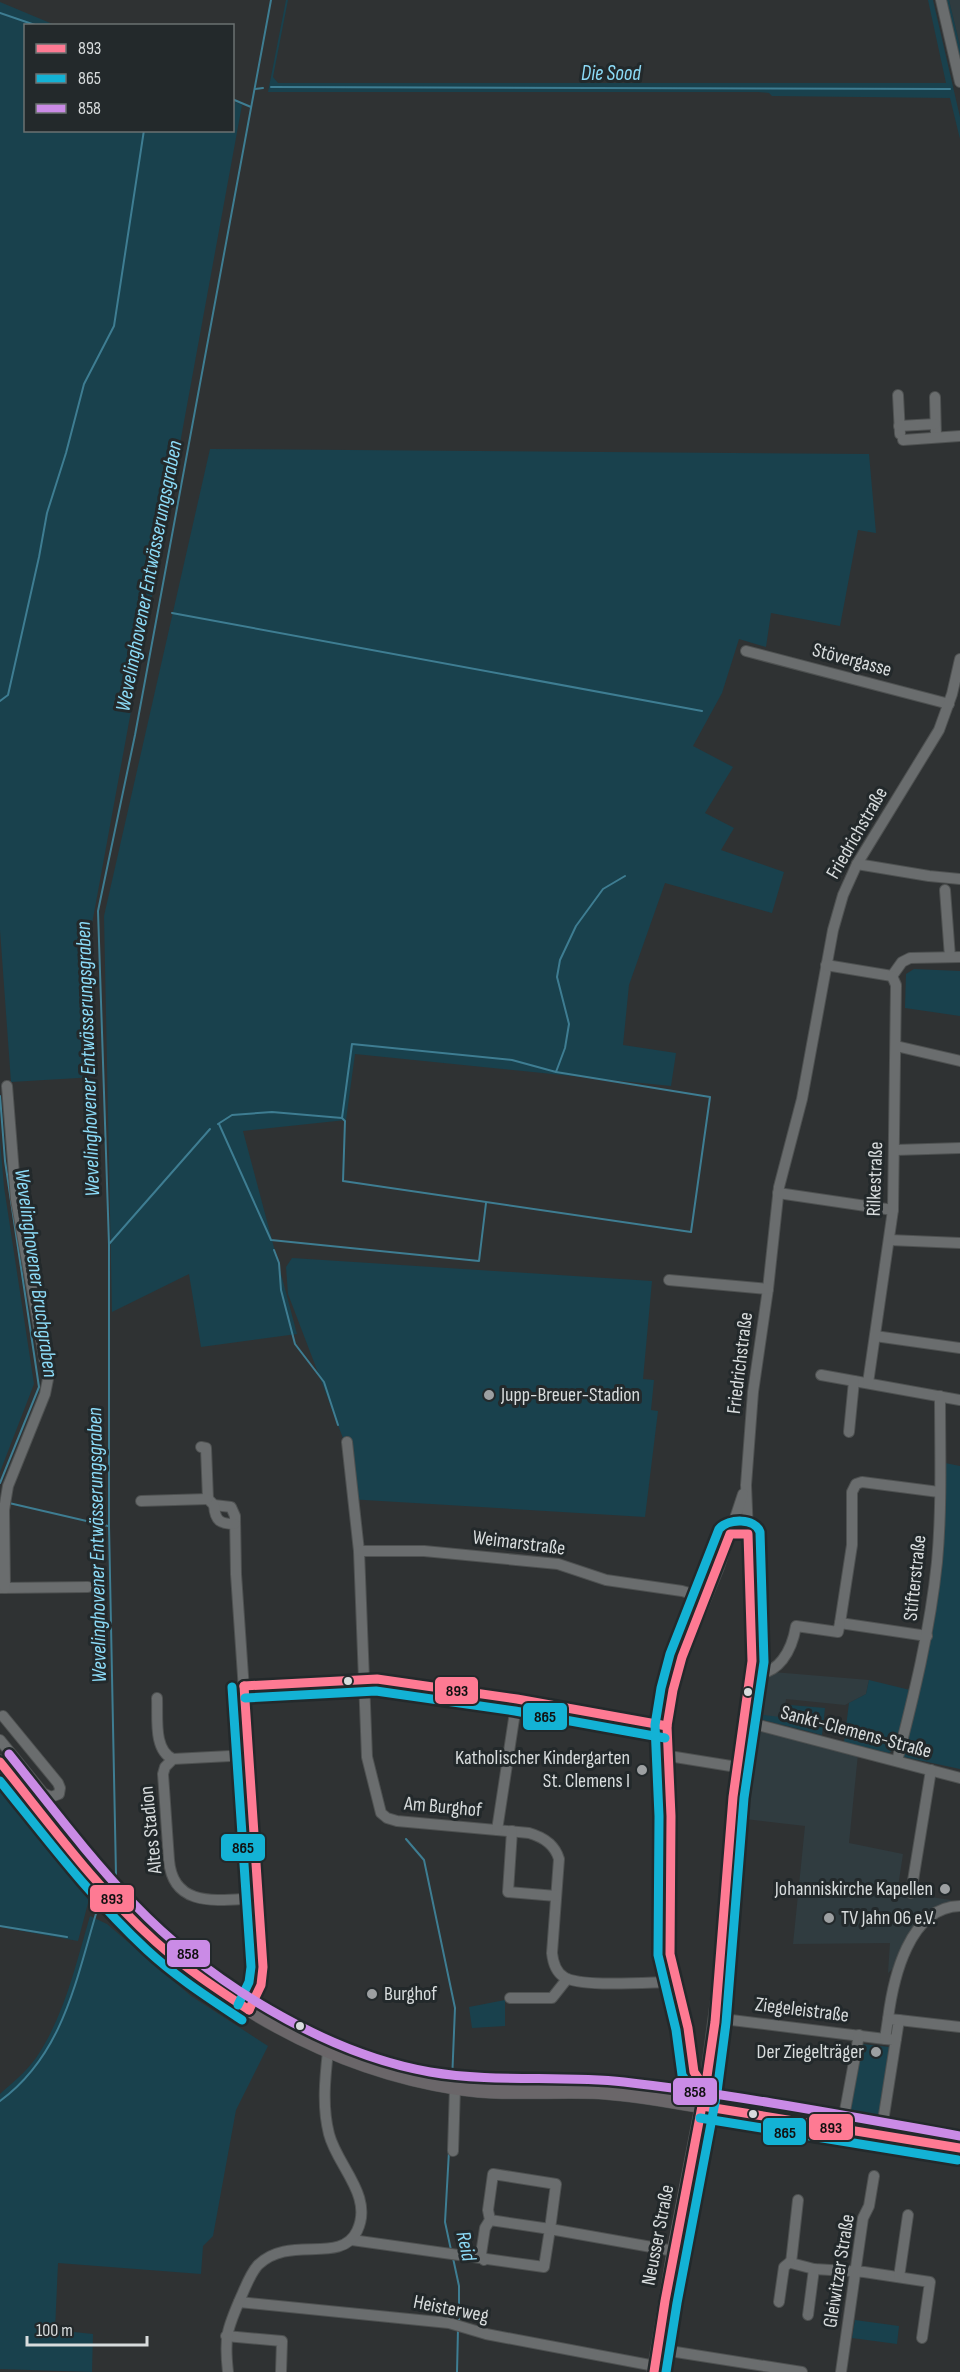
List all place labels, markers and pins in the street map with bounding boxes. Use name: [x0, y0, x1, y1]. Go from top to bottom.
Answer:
place label: Jupp-Breuer-Stadion: [500, 1383, 640, 1407]
marker: Jupp-Breuer-Stadion: [482, 1388, 496, 1402]
unlabelled marker: [342, 1675, 354, 1687]
unlabelled marker: [742, 1686, 754, 1698]
place label: Katholischer Kindergarten St. Clemens I: [455, 1746, 630, 1793]
marker: Katholischer Kindergarten St. Clemens I: [635, 1763, 649, 1777]
place label: Johanniskirche Kapellen: [774, 1877, 933, 1901]
marker: Johanniskirche Kapellen: [938, 1882, 952, 1896]
place label: TV Jahn 06 e.V.: [841, 1906, 936, 1930]
marker: TV Jahn 06 e.V.: [822, 1911, 836, 1925]
place label: Burghof: [384, 1982, 437, 2006]
marker: Burghof: [365, 1987, 379, 2001]
unlabelled marker: [294, 2020, 306, 2032]
place label: Der Ziegelträger: [757, 2040, 864, 2064]
marker: Der Ziegelträger: [869, 2045, 883, 2059]
unlabelled marker: [747, 2108, 759, 2120]

